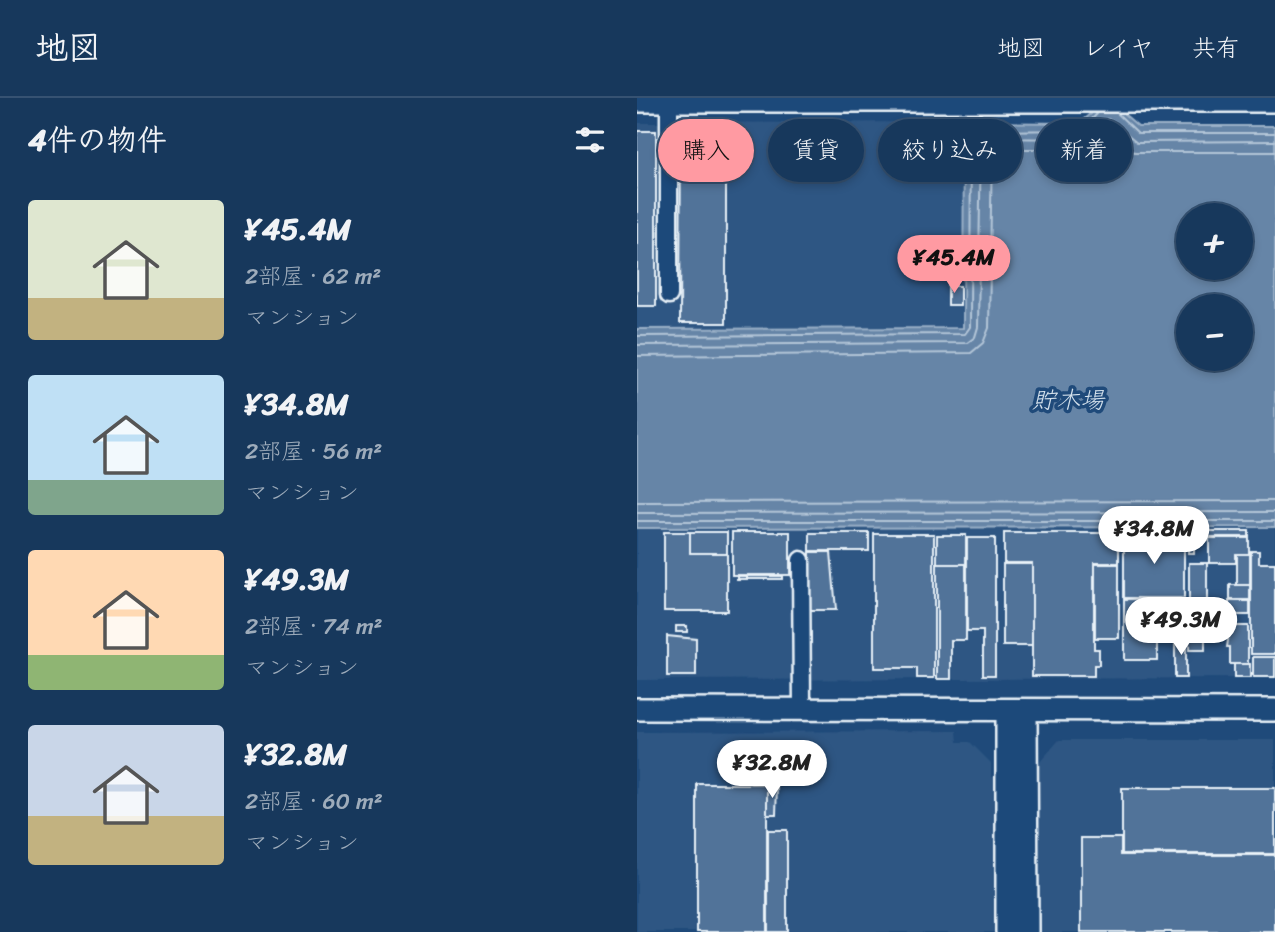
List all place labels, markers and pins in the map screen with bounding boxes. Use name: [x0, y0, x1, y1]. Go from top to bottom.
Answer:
pin: ¥45.4M: [897, 236, 1011, 295]
pin: ¥34.8M: [1097, 506, 1211, 566]
pin: ¥49.3M: [1124, 598, 1238, 657]
pin: ¥32.8M: [715, 740, 829, 800]

